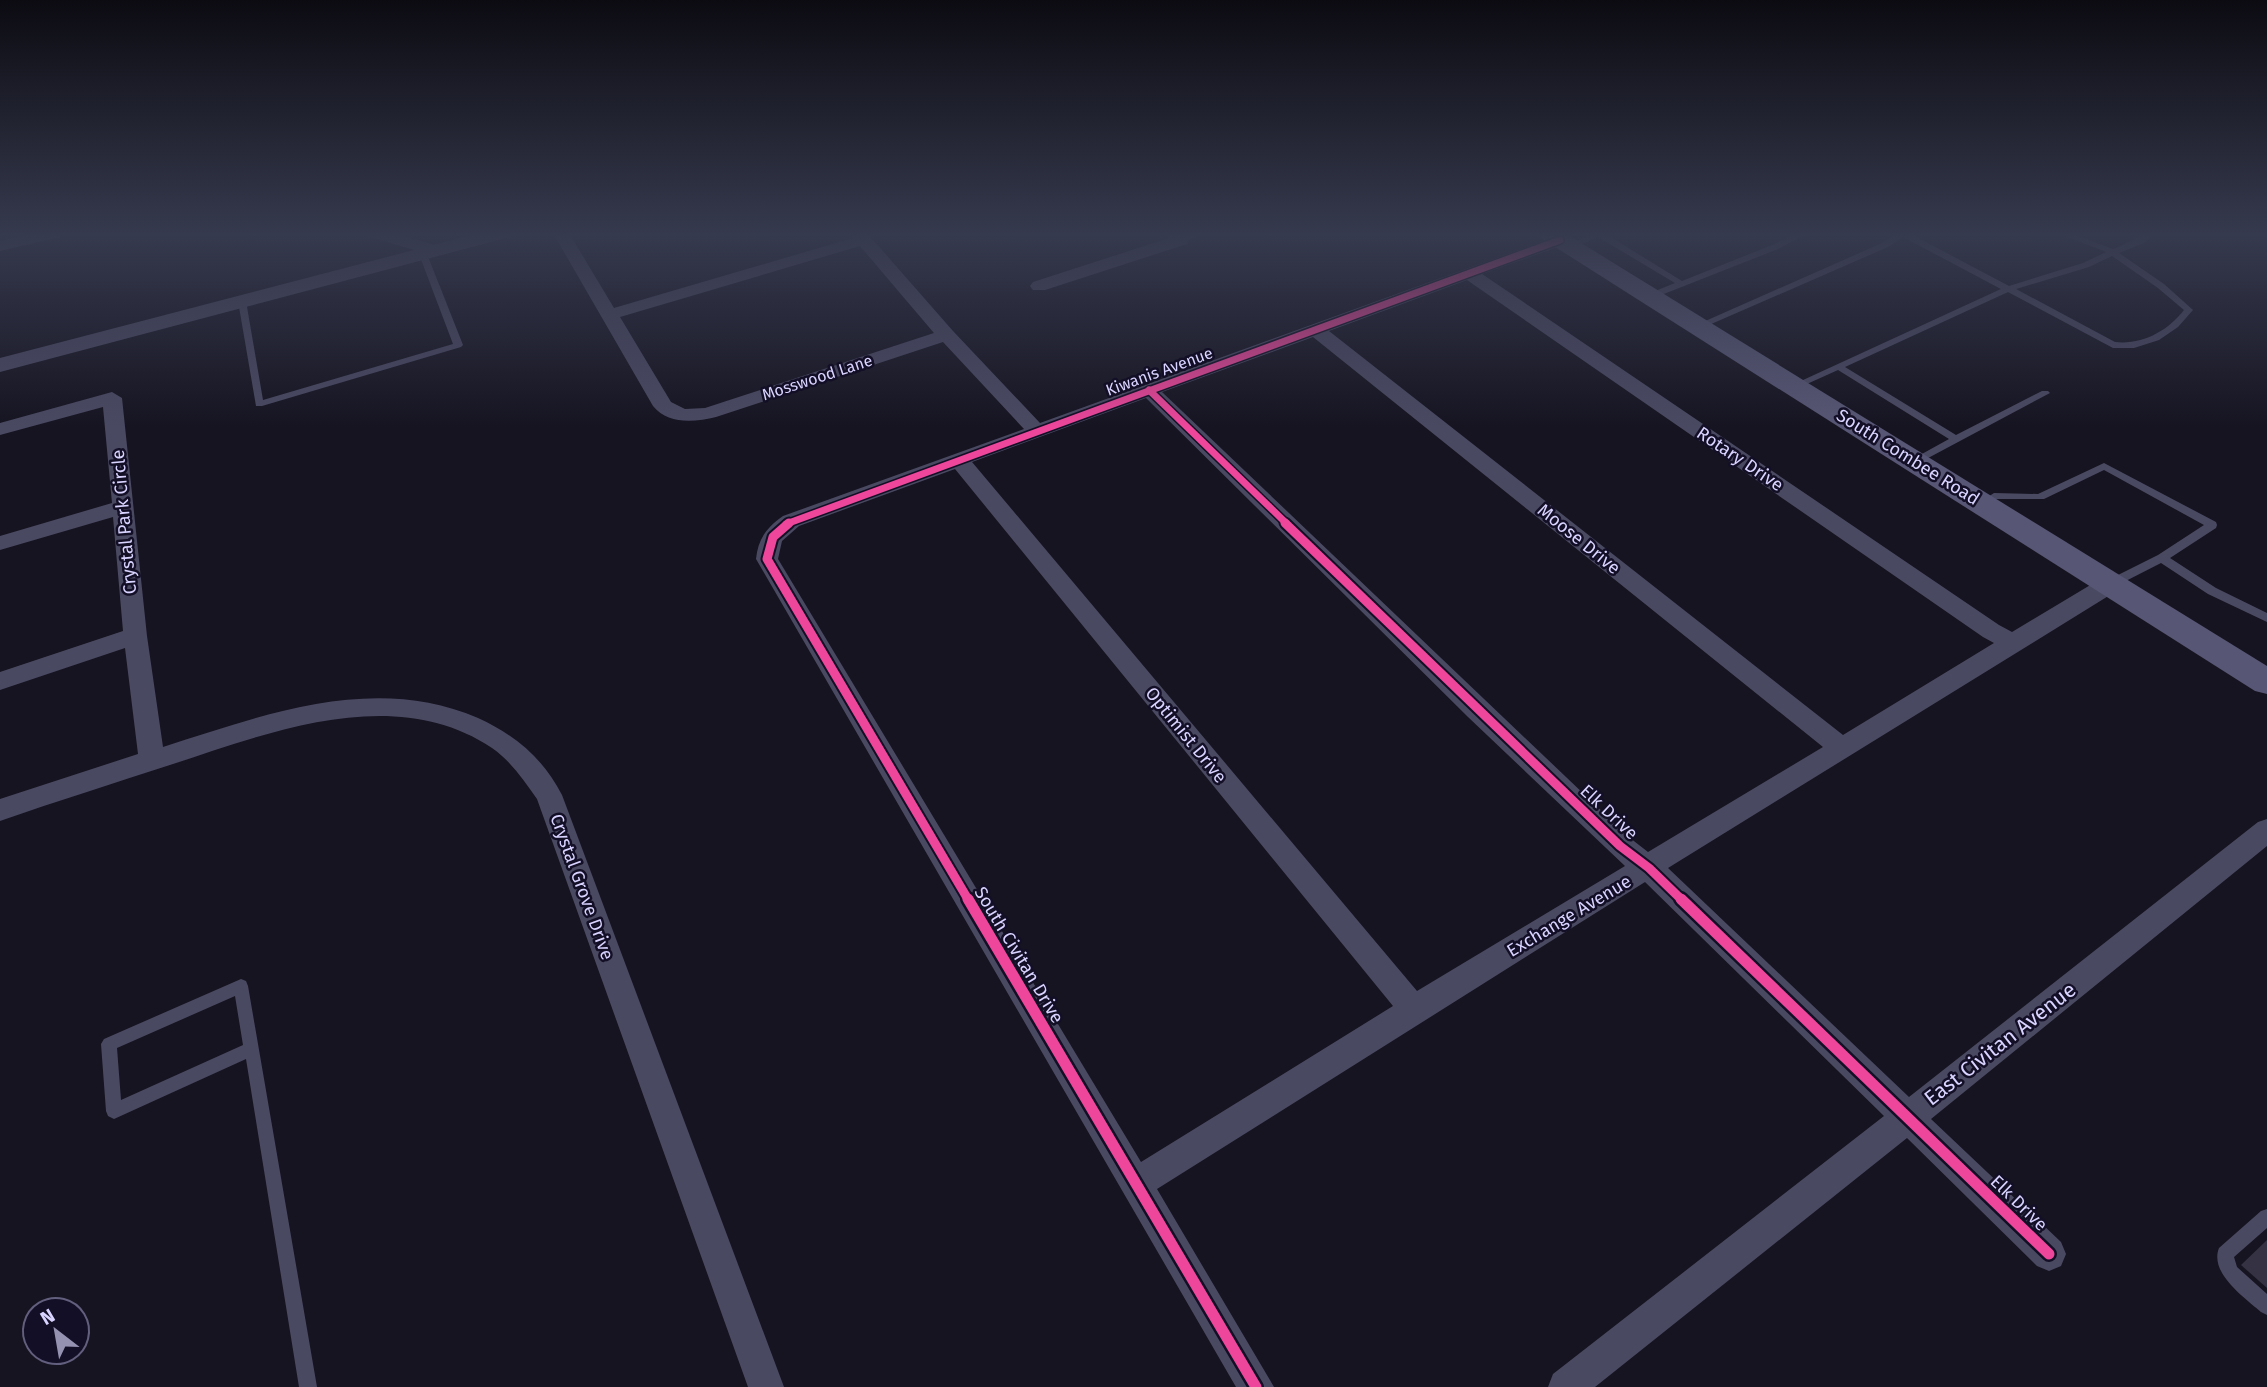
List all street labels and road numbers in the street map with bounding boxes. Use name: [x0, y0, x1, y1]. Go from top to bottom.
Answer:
street label: Kiwanis Avenue: [1103, 343, 1215, 400]
street label: Mosswood Lane: [760, 351, 875, 404]
street label: South Combee Road: [1832, 404, 1984, 510]
street label: Rotary Drive: [1692, 422, 1788, 496]
street label: Crystal Park Circle: [107, 449, 141, 595]
street label: Moose Drive: [1533, 499, 1625, 579]
street label: Optimist Drive: [1141, 683, 1231, 787]
street label: Elk Drive: [1576, 780, 1642, 844]
street label: Crystal Grove Drive: [545, 811, 619, 963]
street label: Exchange Avenue: [1503, 870, 1635, 962]
street label: South Civitan Drive: [970, 883, 1068, 1027]
street label: East Civitan Avenue: [1919, 977, 2081, 1111]
street label: Elk Drive: [1986, 1170, 2052, 1236]

